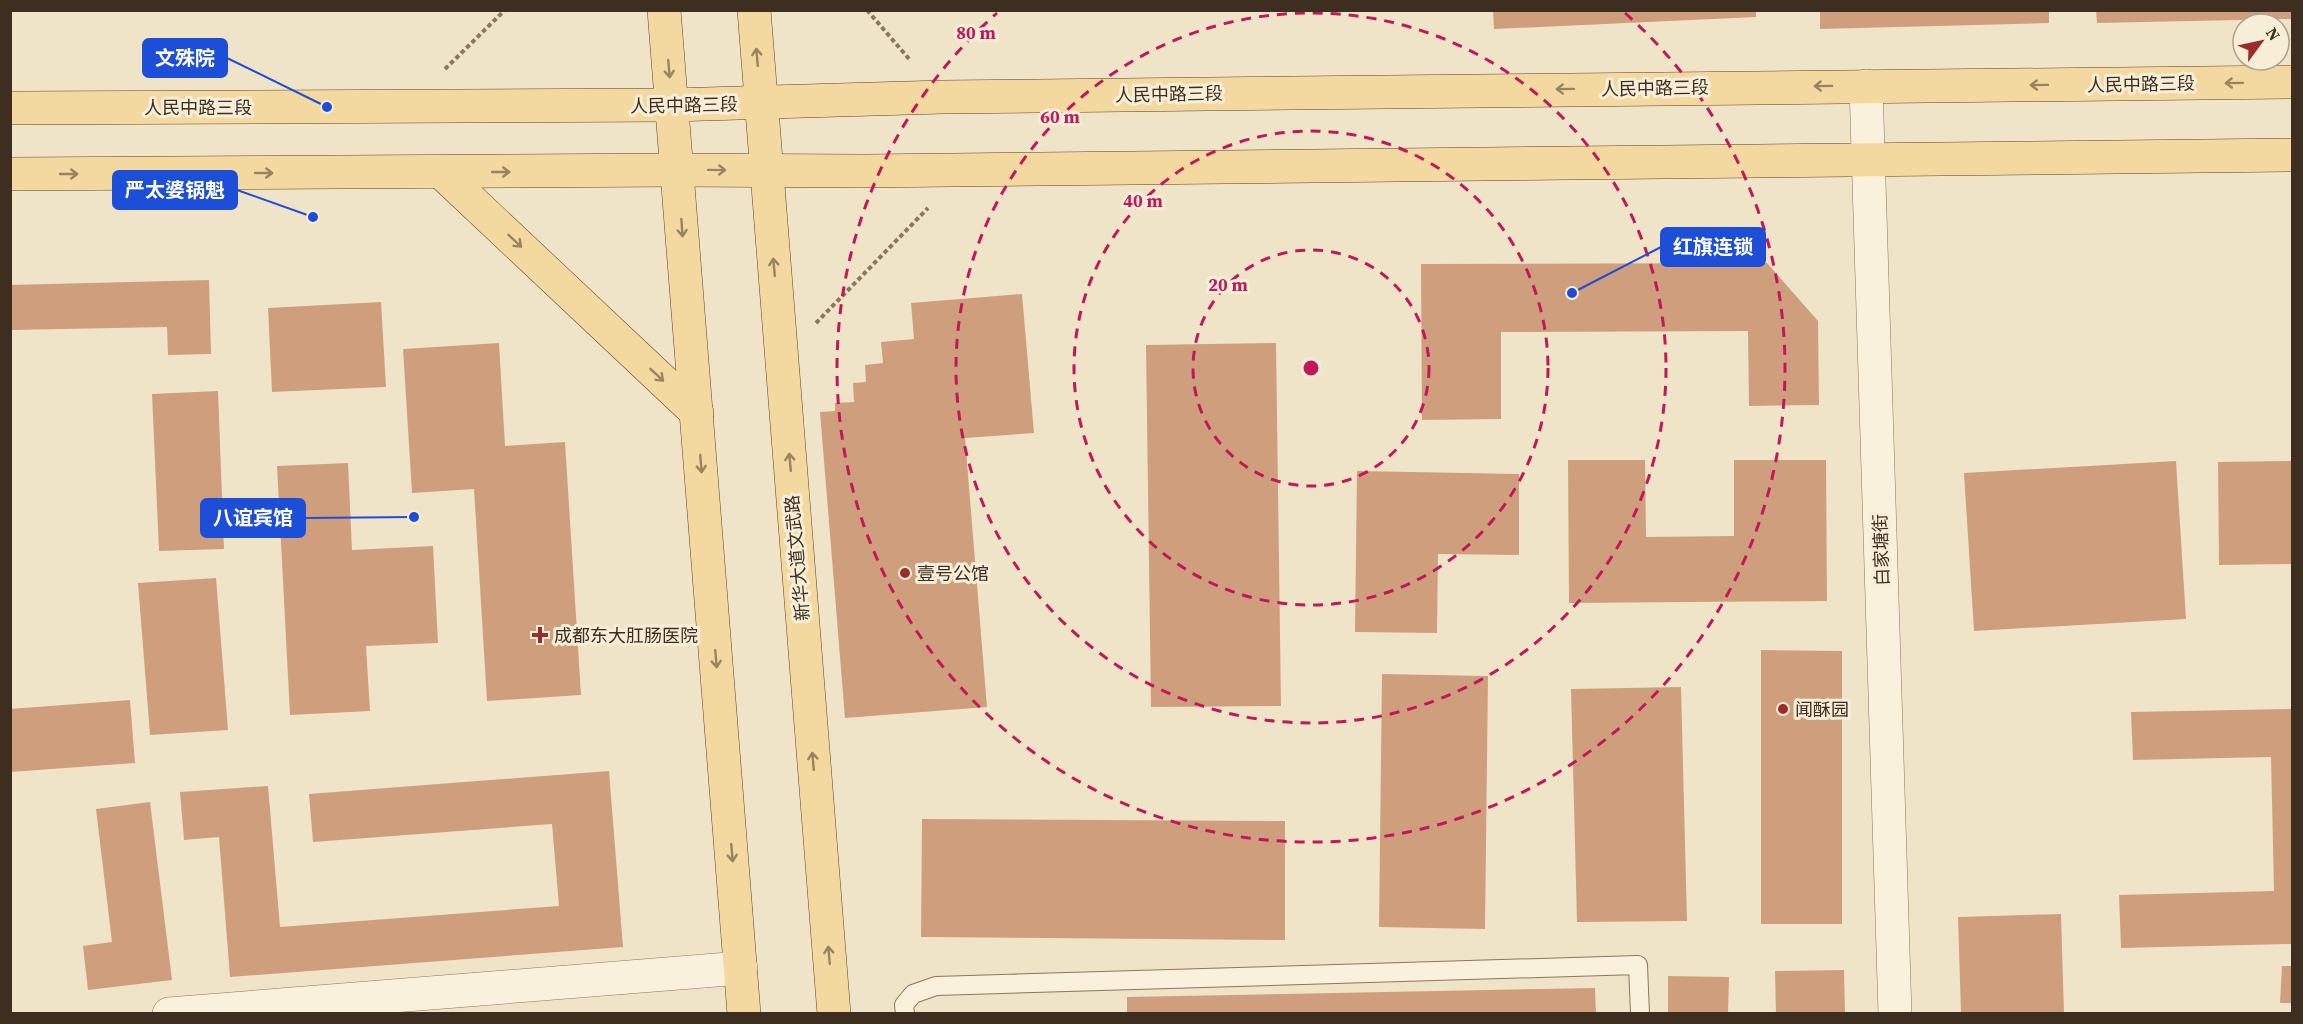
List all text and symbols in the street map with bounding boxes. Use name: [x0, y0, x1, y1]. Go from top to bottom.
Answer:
north arrow: [2231, 12, 2291, 72]
text: 80 m: [956, 20, 996, 45]
text: N: [2261, 23, 2286, 45]
callout: 文殊院: [143, 39, 227, 77]
text: 文殊院: [155, 44, 215, 72]
one-way arrow: [752, 47, 763, 67]
one-way arrow: [664, 58, 675, 78]
street label: 人民中路三段: [2087, 71, 2195, 97]
street label: 人民中路三段: [1601, 75, 1709, 101]
one-way arrow: [2225, 77, 2245, 89]
one-way arrow: [2030, 79, 2050, 90]
street label: 人民中路三段: [1115, 81, 1223, 107]
one-way arrow: [1814, 81, 1834, 92]
one-way arrow: [1556, 84, 1576, 95]
street label: 人民中路三段: [630, 92, 738, 118]
street label: 人民中路三段: [144, 95, 252, 120]
text: 60 m: [1040, 104, 1080, 129]
one-way arrow: [706, 164, 726, 176]
one-way arrow: [490, 166, 510, 178]
one-way arrow: [253, 167, 273, 179]
one-way arrow: [58, 168, 78, 180]
callout: 严太婆锅魁: [113, 171, 237, 209]
text: 严太婆锅魁: [125, 176, 225, 204]
text: 40 m: [1123, 188, 1163, 213]
one-way arrow: [677, 218, 688, 238]
callout: 红旗连锁: [1661, 228, 1765, 266]
text: 红旗连锁: [1673, 233, 1754, 261]
one-way arrow: [507, 234, 522, 248]
one-way arrow: [768, 258, 779, 278]
text: 20 m: [1208, 272, 1248, 297]
centre of rings: [1301, 358, 1321, 378]
one-way arrow: [649, 368, 664, 382]
one-way arrow: [784, 452, 795, 472]
one-way arrow: [695, 454, 706, 474]
street label: 新华大道文武路: [779, 494, 815, 622]
callout: 八谊宾馆: [201, 499, 305, 537]
text: 八谊宾馆: [213, 504, 293, 532]
street label: 白家塘街: [1867, 514, 1895, 586]
place label: 壹号公馆: [917, 561, 989, 586]
marker: 壹号公馆: [898, 566, 912, 580]
place label: 成都东大肛肠医院: [554, 623, 698, 648]
marker: 成都东大肛肠医院: [531, 626, 549, 644]
one-way arrow: [711, 648, 722, 668]
place label: 闻酥园: [1795, 697, 1849, 722]
marker: 闻酥园: [1776, 702, 1790, 716]
one-way arrow: [808, 751, 819, 771]
one-way arrow: [727, 843, 738, 863]
one-way arrow: [823, 946, 834, 966]

